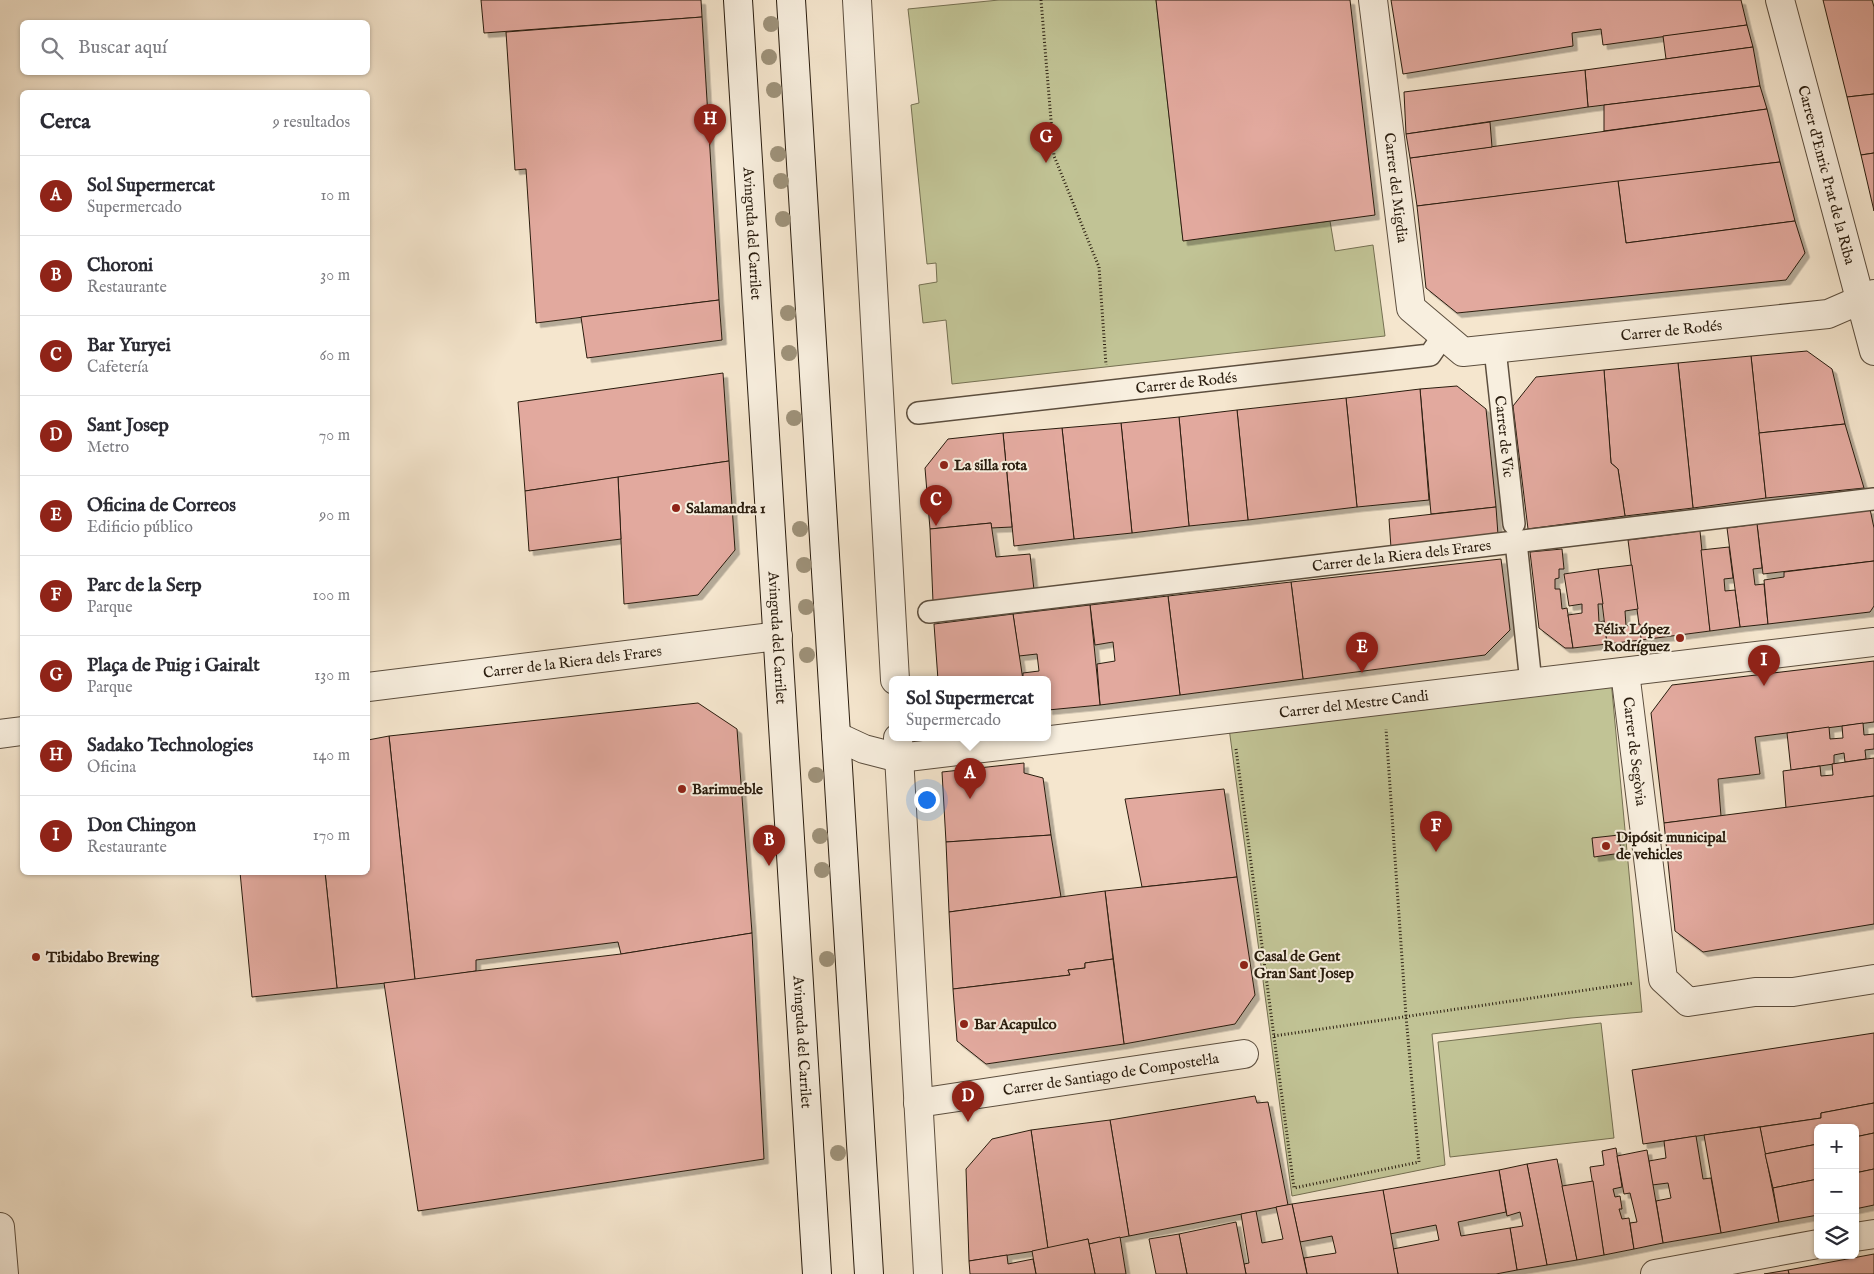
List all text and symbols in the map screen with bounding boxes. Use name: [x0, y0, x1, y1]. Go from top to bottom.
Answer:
search box: [20, 20, 370, 75]
icon: search: [38, 34, 66, 62]
text: Buscar aquí: [78, 36, 167, 60]
street label: Carrer d'Enric Prat de la Riba: [1793, 83, 1860, 267]
pin: H: [694, 104, 726, 145]
text: Cerca: [40, 109, 90, 136]
text: 9 resultados: [273, 113, 350, 133]
pin: G: [1030, 122, 1062, 163]
street label: Carrer del Migdia: [1379, 131, 1412, 244]
street label: Avinguda del Carrilet: [738, 166, 766, 300]
text: Sol Supermercat: [87, 174, 215, 198]
text: A: [51, 186, 61, 206]
text: 10 m: [320, 186, 350, 206]
text: Supermercado: [87, 198, 182, 218]
text: Choroni: [87, 254, 153, 278]
text: B: [51, 266, 61, 286]
text: 30 m: [320, 266, 350, 286]
text: Restaurante: [87, 278, 167, 298]
street label: Carrer de Rodés: [1620, 316, 1723, 346]
text: Bar Yuryei: [87, 334, 171, 358]
text: C: [50, 346, 62, 366]
text: 60 m: [320, 346, 350, 366]
text: Cafetería: [87, 358, 148, 378]
street label: Carrer de Rodés: [1135, 368, 1238, 398]
street label: Carrer de Vic: [1490, 395, 1518, 478]
text: Sant Josep: [87, 414, 169, 438]
text: D: [50, 426, 62, 446]
text: 70 m: [319, 426, 350, 446]
text: Metro: [87, 438, 129, 458]
place label: La silla rota: [954, 456, 1027, 475]
marker: La silla rota: [938, 459, 950, 471]
pin: C: [920, 485, 952, 526]
text: Oficina de Correos: [87, 494, 236, 518]
place label: Salamandra 1: [686, 499, 766, 518]
marker: Salamandra 1: [670, 502, 682, 514]
text: E: [50, 506, 62, 526]
text: 90 m: [319, 506, 350, 526]
text: Edificio público: [87, 518, 193, 538]
street label: Carrer de la Riera dels Frares: [1311, 536, 1492, 576]
street label: Avinguda del Carrilet: [763, 570, 791, 705]
text: Parc de la Serp: [87, 574, 202, 598]
text: F: [51, 586, 61, 606]
text: 100 m: [313, 586, 350, 606]
text: Parque: [87, 598, 133, 618]
place label: Félix López Rodríguez: [1594, 620, 1670, 656]
pin: E: [1346, 632, 1378, 673]
marker: Félix López Rodríguez: [1674, 632, 1686, 644]
street label: Carrer de la Riera dels Frares: [482, 642, 663, 683]
pin: I: [1748, 645, 1780, 686]
text: Plaça de Puig i Gairalt: [87, 654, 260, 678]
text: G: [50, 666, 62, 686]
text: 130 m: [314, 666, 350, 686]
popup: [889, 676, 1051, 741]
text: Parque: [87, 678, 133, 698]
street label: Carrer del Mestre Candi: [1278, 686, 1430, 723]
text: Sol Supermercat: [906, 687, 1034, 711]
street label: Carrer de Segòvia: [1618, 696, 1651, 808]
text: Supermercado: [906, 711, 1001, 731]
text: Sadako Technologies: [87, 734, 253, 758]
text: H: [49, 746, 63, 766]
text: 140 m: [312, 746, 350, 766]
text: Oficina: [87, 758, 136, 778]
pin: A: [954, 758, 986, 799]
place label: Barimueble: [692, 780, 763, 799]
marker: Barimueble: [676, 783, 688, 795]
your location: [914, 787, 940, 813]
pin: F: [1420, 811, 1452, 852]
text: Don Chingon: [87, 814, 196, 838]
pin: B: [753, 825, 785, 866]
text: I: [53, 826, 59, 846]
text: 170 m: [313, 826, 350, 846]
place label: Dipósit municipal de vehicles: [1616, 828, 1727, 864]
text: Restaurante: [87, 838, 167, 858]
marker: Dipósit municipal de vehicles: [1600, 840, 1612, 852]
place label: Casal de Gent Gran Sant Josep: [1254, 947, 1354, 983]
place label: Tibidabo Brewing: [45, 948, 160, 967]
marker: Tibidabo Brewing: [30, 951, 42, 963]
marker: Casal de Gent Gran Sant Josep: [1238, 959, 1250, 971]
street label: Avinguda del Carrilet: [788, 974, 816, 1109]
place label: Bar Acapulco: [974, 1015, 1057, 1034]
marker: Bar Acapulco: [958, 1018, 970, 1030]
street label: Carrer de Santiago de Compostel·la: [1002, 1049, 1221, 1100]
pin: D: [952, 1081, 984, 1122]
map controls: [1814, 1124, 1859, 1259]
button: +: [1814, 1124, 1859, 1169]
button: −: [1814, 1169, 1859, 1214]
button: layers: [1814, 1214, 1859, 1259]

